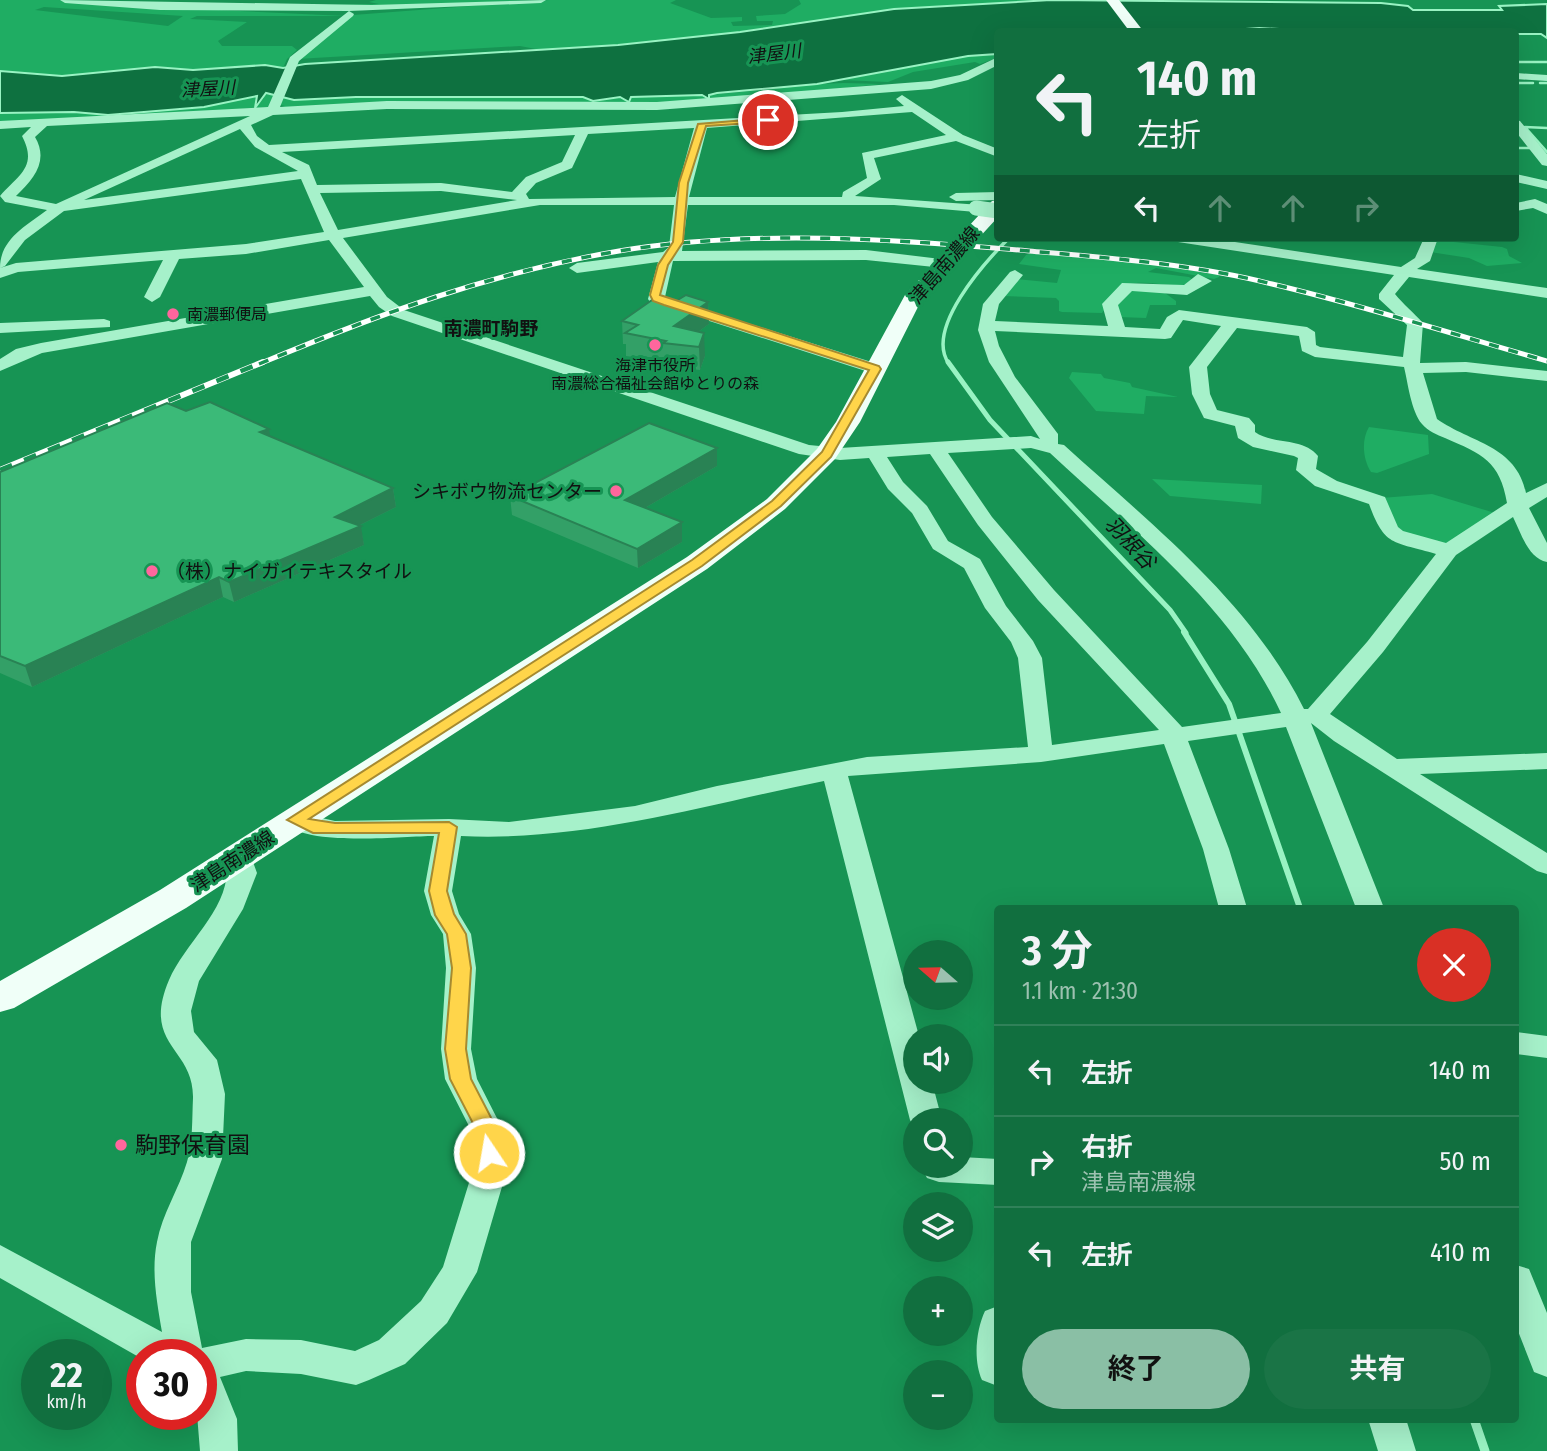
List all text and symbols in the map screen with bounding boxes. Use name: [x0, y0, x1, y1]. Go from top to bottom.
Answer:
water label: 津屋川: [746, 40, 804, 68]
text: 140 m: [1137, 49, 1257, 108]
icon: left: [1022, 56, 1113, 147]
water label: 津屋川: [180, 76, 238, 101]
pin: [738, 90, 798, 150]
icon: arrive: [749, 101, 787, 139]
text: 左折: [1137, 116, 1201, 154]
icon: left: [1128, 189, 1166, 227]
icon: ahead: [1201, 189, 1239, 227]
icon: ahead: [1274, 189, 1312, 227]
icon: right: [1347, 189, 1385, 227]
street label: 津島南濃線: [905, 222, 984, 309]
place label: 南濃郵便局: [187, 305, 267, 324]
marker: 南濃郵便局: [165, 306, 181, 322]
district label: 南濃町駒野: [443, 317, 539, 340]
marker: 海津市役所 南濃総合福祉会館ゆとりの森: [647, 337, 663, 353]
place label: 海津市役所 南濃総合福祉会館ゆとりの森: [551, 356, 759, 393]
place label: シキボウ物流センター: [412, 480, 602, 503]
marker: シキボウ物流センター: [608, 483, 624, 499]
water label: 羽根谷: [1099, 511, 1162, 576]
place label: （株）ナイガイテキスタイル: [166, 560, 412, 583]
marker: （株）ナイガイテキスタイル: [144, 563, 160, 579]
street label: 津島南濃線: [186, 826, 278, 897]
text: 3 分: [1022, 926, 1093, 976]
button: close: [1417, 928, 1491, 1002]
north arrow: [903, 940, 973, 1010]
map controls: [903, 940, 973, 1430]
text: 1.1 km · 21:30: [1022, 977, 1138, 1005]
button: sound: [903, 1024, 973, 1094]
icon: left: [1022, 1052, 1060, 1090]
text: 140 m: [1429, 1055, 1491, 1086]
text: 左折: [1081, 1058, 1133, 1089]
button: search: [903, 1108, 973, 1178]
position arrow: [452, 1116, 526, 1190]
place label: 駒野保育園: [135, 1131, 250, 1159]
text: 右折: [1081, 1132, 1133, 1163]
marker: 駒野保育園: [113, 1137, 129, 1153]
icon: right: [1022, 1143, 1060, 1181]
text: 50 m: [1439, 1146, 1491, 1177]
text: 津島南濃線: [1081, 1168, 1196, 1196]
button: layers: [903, 1192, 973, 1262]
icon: left: [1022, 1234, 1060, 1272]
text: 410 m: [1430, 1237, 1491, 1268]
text: 左折: [1081, 1240, 1133, 1271]
button: +: [903, 1276, 973, 1346]
button: 終了: [1022, 1329, 1250, 1409]
button: 共有: [1264, 1329, 1491, 1409]
speed limit sign: 30: [126, 1339, 217, 1430]
text: 22: [50, 1354, 83, 1396]
button: −: [903, 1360, 973, 1430]
text: km/h: [46, 1391, 87, 1413]

